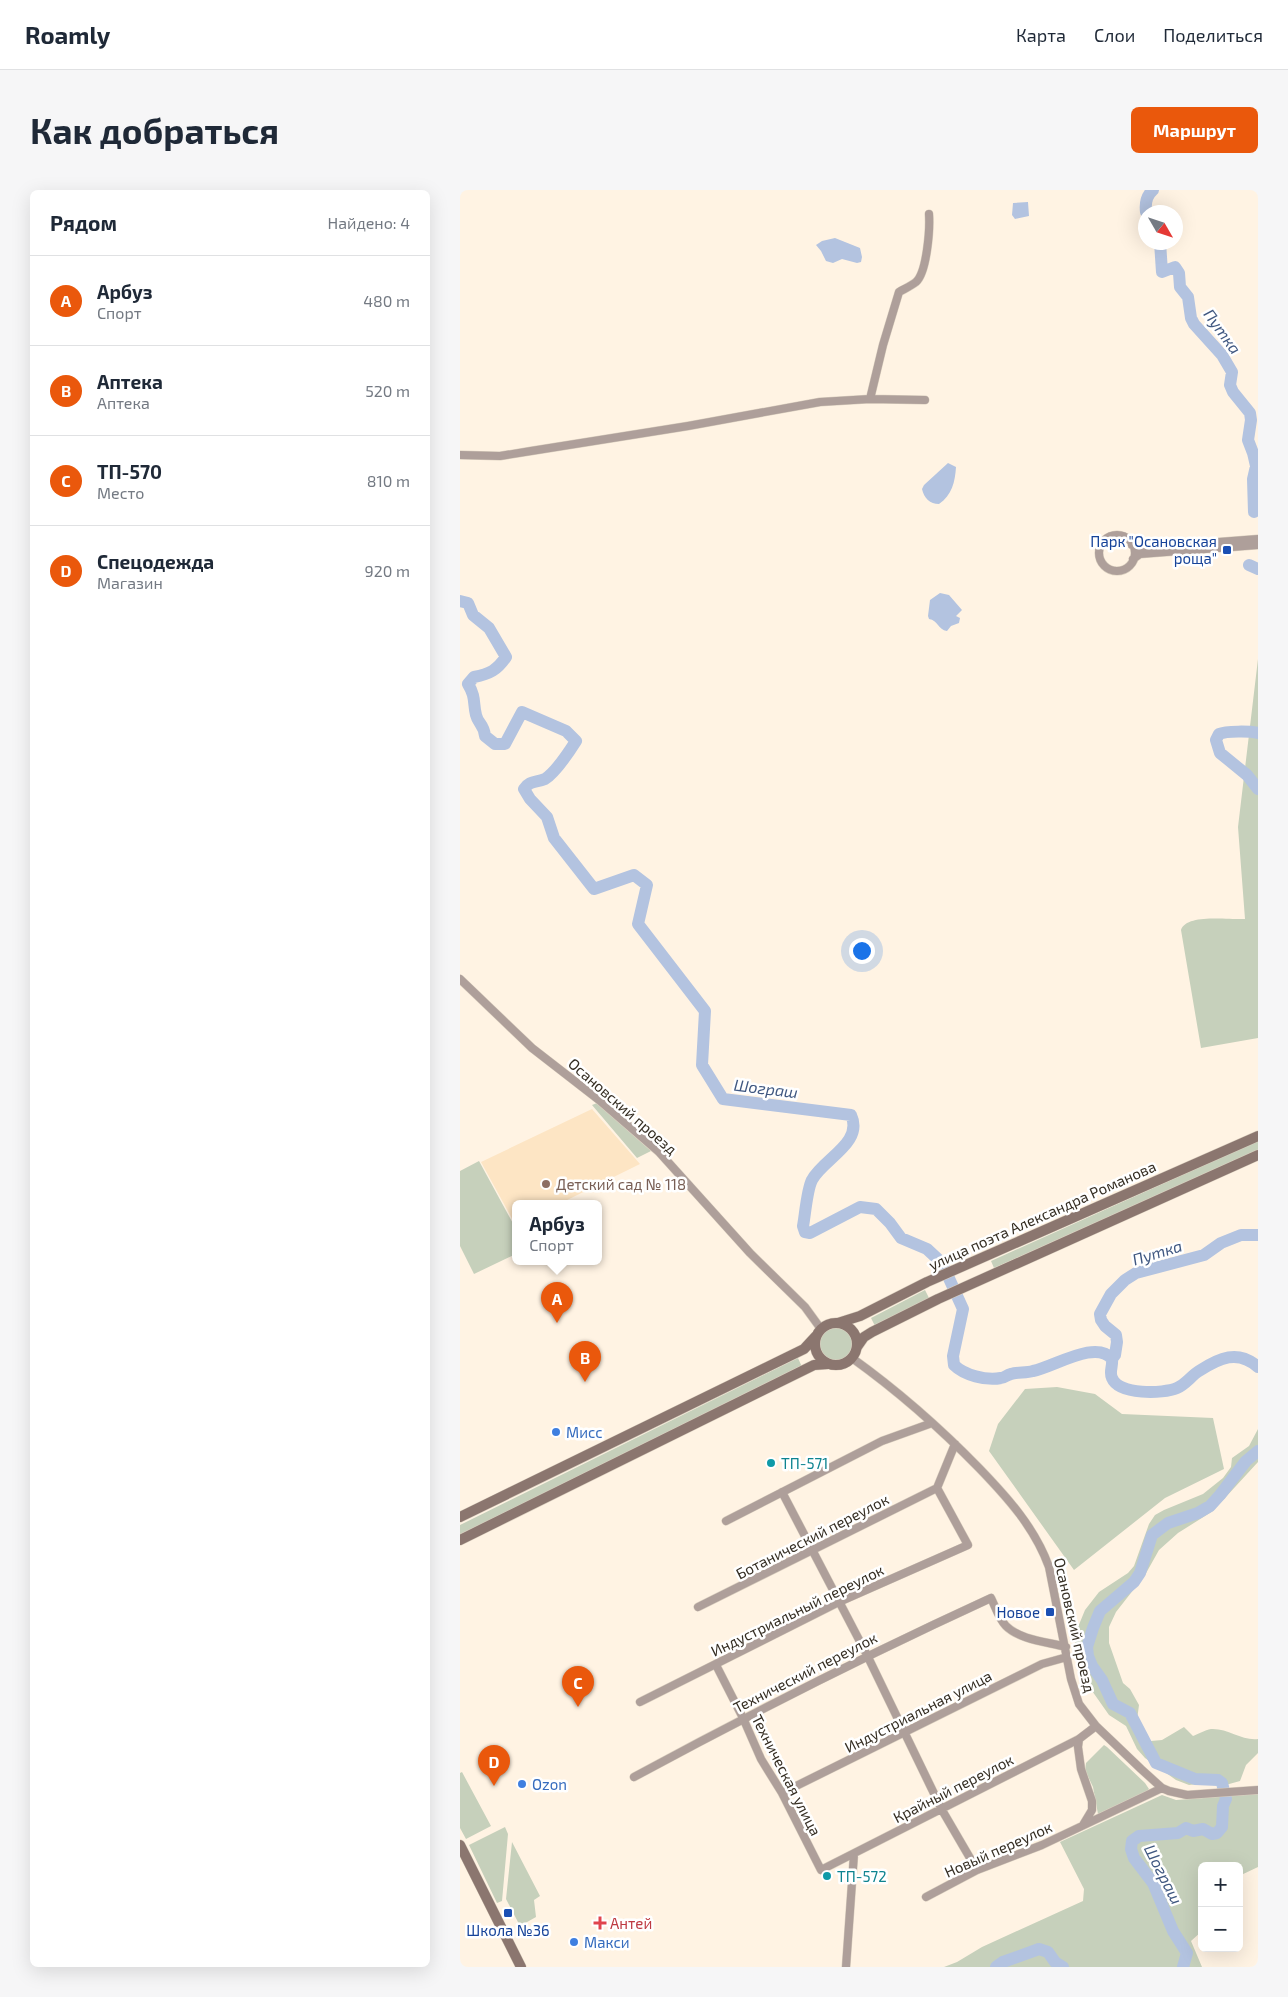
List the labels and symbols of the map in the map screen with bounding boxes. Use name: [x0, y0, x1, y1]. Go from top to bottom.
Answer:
north arrow: [1138, 205, 1183, 250]
water label: Путка: [1200, 305, 1246, 357]
place label: Парк "Осановская роща": [1090, 532, 1217, 567]
marker: Парк "Осановская роща": [1221, 544, 1233, 556]
your location: [849, 938, 875, 964]
street label: Осановский проезд: [565, 1054, 681, 1158]
water label: Шограш: [733, 1075, 799, 1101]
street label: улица поэта Александра Романова: [926, 1157, 1159, 1274]
place label: Детский сад № 118: [556, 1175, 686, 1193]
marker: Детский сад № 118: [540, 1178, 552, 1190]
water label: Путка: [1130, 1235, 1184, 1269]
pin: A: [541, 1282, 573, 1323]
pin: B: [569, 1341, 601, 1382]
place label: Мисс: [566, 1423, 603, 1441]
marker: Мисс: [550, 1426, 562, 1438]
place label: ТП-571: [781, 1454, 828, 1472]
marker: ТП-571: [765, 1457, 777, 1469]
street label: Ботанический переулок: [733, 1490, 892, 1583]
street label: Осановский проезд: [1051, 1556, 1099, 1694]
street label: Индустриальный переулок: [708, 1560, 887, 1661]
place label: Новое: [996, 1603, 1040, 1621]
marker: Новое: [1044, 1606, 1056, 1618]
street label: Технический переулок: [730, 1628, 880, 1717]
pin: C: [562, 1666, 594, 1707]
street label: Индустриальная улица: [841, 1666, 995, 1757]
street label: Техническая улица: [748, 1711, 825, 1839]
pin: D: [478, 1745, 510, 1786]
street label: Крайный переулок: [890, 1750, 1017, 1827]
place label: Ozon: [532, 1775, 567, 1793]
marker: Ozon: [516, 1778, 528, 1790]
street label: Новый переулок: [941, 1817, 1055, 1882]
water label: Шограш: [1141, 1841, 1187, 1907]
place label: ТП-572: [837, 1867, 887, 1885]
marker: ТП-572: [821, 1870, 833, 1882]
marker: Школа №36: [502, 1907, 514, 1919]
place label: Антей: [610, 1914, 652, 1932]
marker: Антей: [594, 1917, 606, 1929]
place label: Школа №36: [466, 1921, 550, 1939]
place label: Макси: [584, 1933, 630, 1951]
marker: Макси: [568, 1936, 580, 1948]

